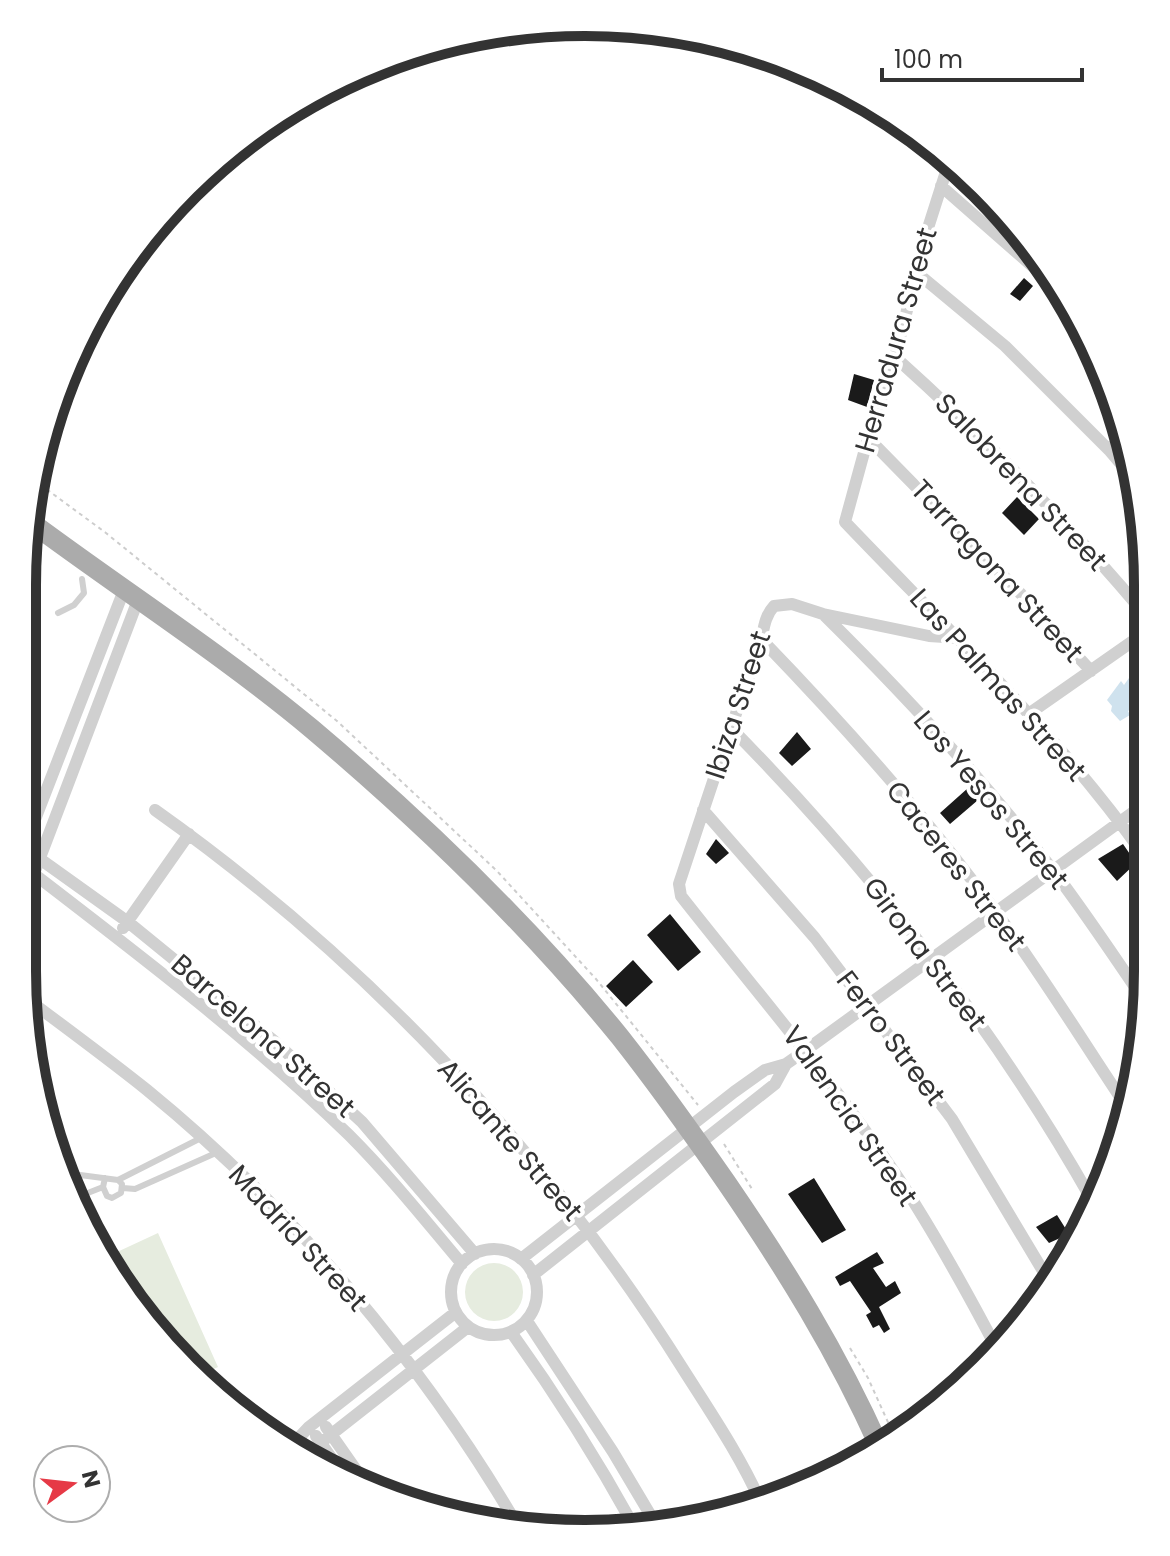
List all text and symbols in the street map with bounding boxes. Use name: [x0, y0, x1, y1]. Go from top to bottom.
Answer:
scale bar: [882, 32, 1082, 82]
text: 100 m: [894, 43, 963, 76]
street label: Herradura Street: [845, 223, 947, 457]
street label: Salobrena Street: [926, 385, 1116, 579]
street label: Tarragona Street: [902, 471, 1092, 671]
street label: Las Palmas Street: [901, 580, 1095, 790]
street label: Ibiza Street: [696, 626, 780, 784]
street label: Los Yesos Street: [905, 702, 1077, 898]
street label: Caceres Street: [877, 773, 1035, 959]
street label: Girona Street: [854, 869, 996, 1039]
street label: Barcelona Street: [163, 945, 363, 1127]
street label: Ferro Street: [827, 962, 955, 1114]
street label: Valencia Street: [773, 1018, 927, 1214]
street label: Alicante Street: [429, 1050, 591, 1230]
street label: Madrid Street: [220, 1156, 376, 1320]
north arrow: [32, 1444, 112, 1524]
text: N: [74, 1467, 108, 1491]

